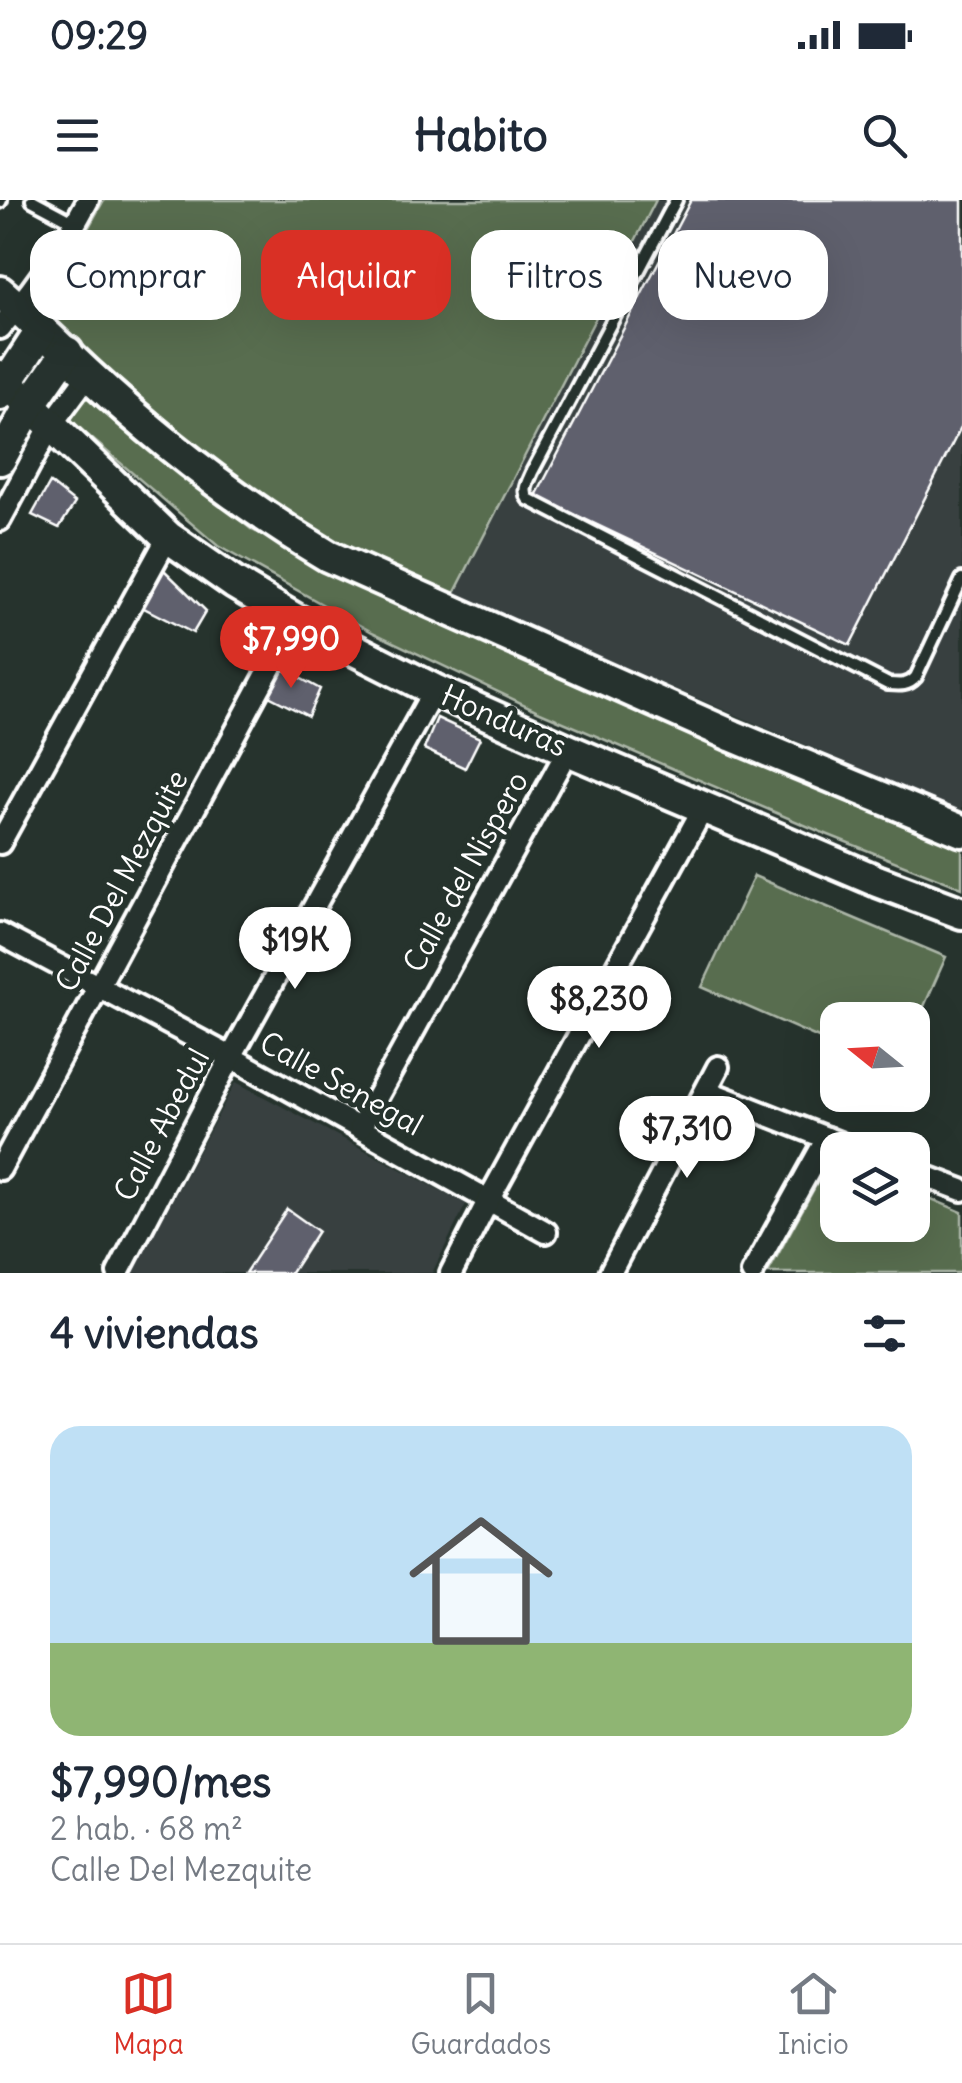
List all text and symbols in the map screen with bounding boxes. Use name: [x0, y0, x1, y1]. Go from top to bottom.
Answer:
text: 09:29: [50, 12, 148, 59]
text: Habito: [414, 107, 548, 163]
icon: menu: [50, 108, 105, 163]
icon: search: [857, 108, 912, 163]
chip: Comprar: [30, 230, 241, 320]
chip: Alquilar: [261, 230, 451, 320]
chip: Filtros: [471, 230, 638, 320]
chip: Nuevo: [658, 230, 828, 320]
pin: $7,990: [210, 606, 372, 691]
text: $7,990: [242, 618, 340, 659]
street label: Honduras: [436, 676, 573, 765]
street label: Calle Del Mezquite: [47, 763, 196, 998]
street label: Calle del Nispero: [394, 764, 536, 979]
pin: $19K: [236, 907, 354, 992]
text: $19K: [261, 919, 329, 960]
pin: $8,230: [518, 966, 680, 1051]
text: $8,230: [549, 978, 649, 1019]
north arrow: [820, 1002, 930, 1112]
map controls: [820, 1002, 930, 1242]
street label: Calle Senegal: [253, 1023, 430, 1143]
street label: Calle Abedul: [105, 1042, 217, 1207]
pin: $7,310: [606, 1096, 768, 1181]
text: $7,310: [641, 1108, 733, 1149]
button: layers: [820, 1132, 930, 1242]
icon: filters: [857, 1306, 912, 1361]
text: 4 viviendas: [50, 1307, 259, 1359]
icon: home: [391, 1491, 571, 1671]
text: $7,990/mes: [50, 1756, 271, 1808]
text: 2 hab. · 68 m²: [50, 1808, 243, 1849]
text: Calle Del Mezquite: [50, 1849, 312, 1890]
tab: Mapa: [113, 1966, 184, 2062]
tab: Guardados: [410, 1966, 551, 2062]
tab: Inicio: [778, 1966, 849, 2062]

